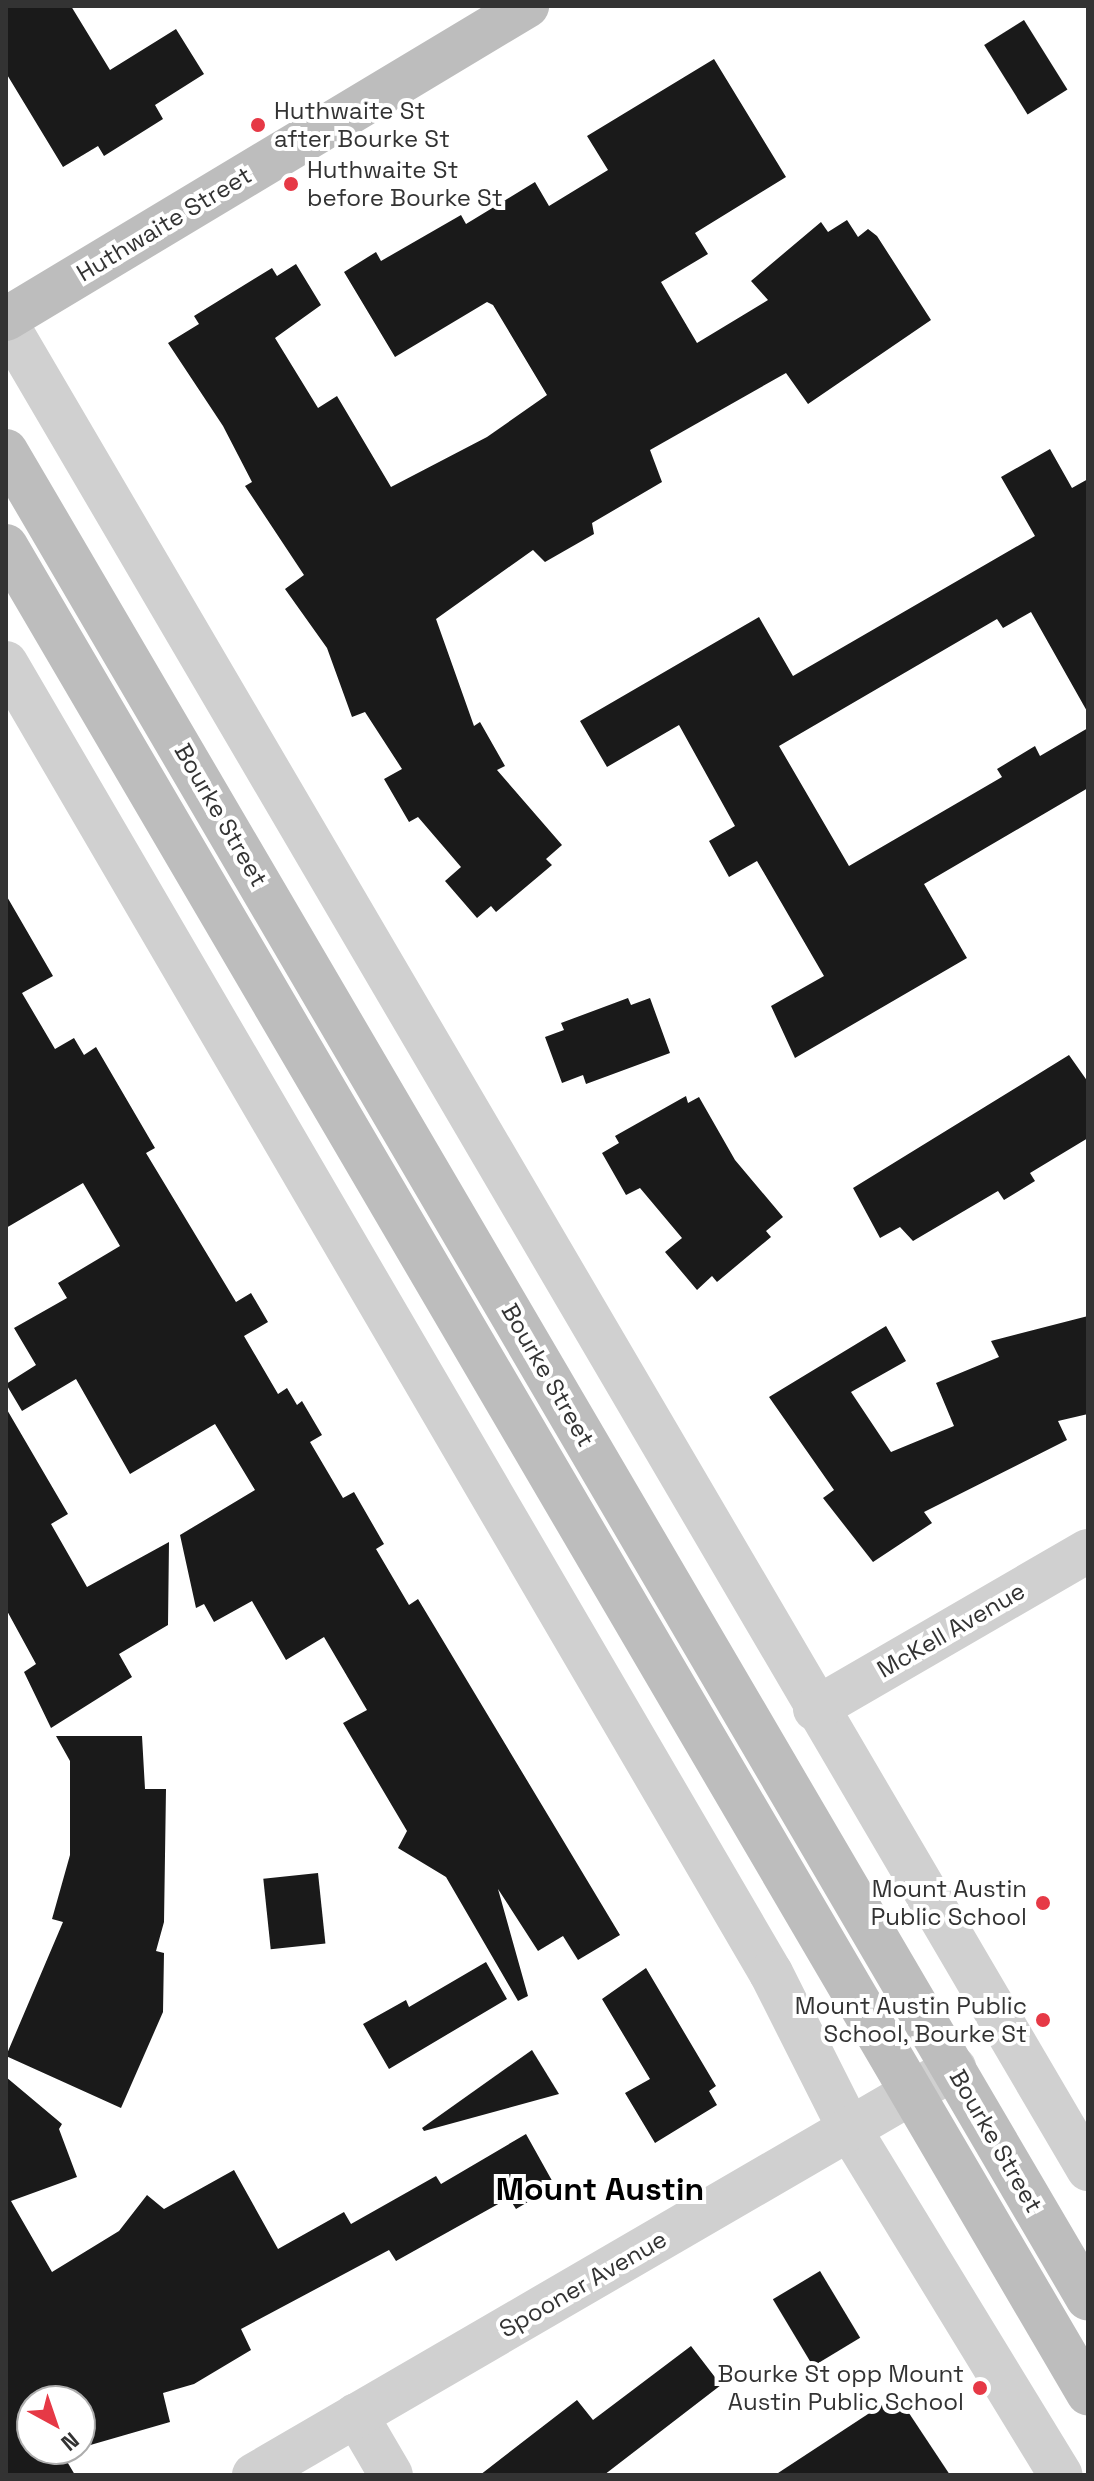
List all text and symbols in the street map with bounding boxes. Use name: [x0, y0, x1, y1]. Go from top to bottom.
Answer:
place label: Huthwaite St after Bourke St: [274, 97, 450, 153]
marker: Huthwaite St after Bourke St: [249, 116, 267, 134]
place label: Huthwaite St before Bourke St: [307, 156, 503, 212]
street label: Huthwaite Street: [71, 160, 257, 288]
marker: Huthwaite St before Bourke St: [282, 175, 300, 193]
street label: Bourke Street: [168, 738, 274, 892]
street label: Bourke Street: [495, 1298, 601, 1452]
street label: McKell Avenue: [872, 1576, 1030, 1684]
place label: Mount Austin Public School: [871, 1875, 1027, 1931]
marker: Mount Austin Public School: [1034, 1894, 1052, 1912]
place label: Mount Austin Public School, Bourke St: [794, 1992, 1027, 2048]
marker: Mount Austin Public School, Bourke St: [1034, 2011, 1052, 2029]
street label: Bourke Street: [943, 2064, 1049, 2218]
district label: Mount Austin: [496, 2170, 704, 2208]
street label: Spooner Avenue: [494, 2224, 672, 2344]
place label: Bourke St opp Mount Austin Public School: [717, 2360, 964, 2416]
marker: Bourke St opp Mount Austin Public School: [971, 2379, 989, 2397]
north arrow: [16, 2385, 96, 2465]
text: N: [55, 2426, 85, 2457]

